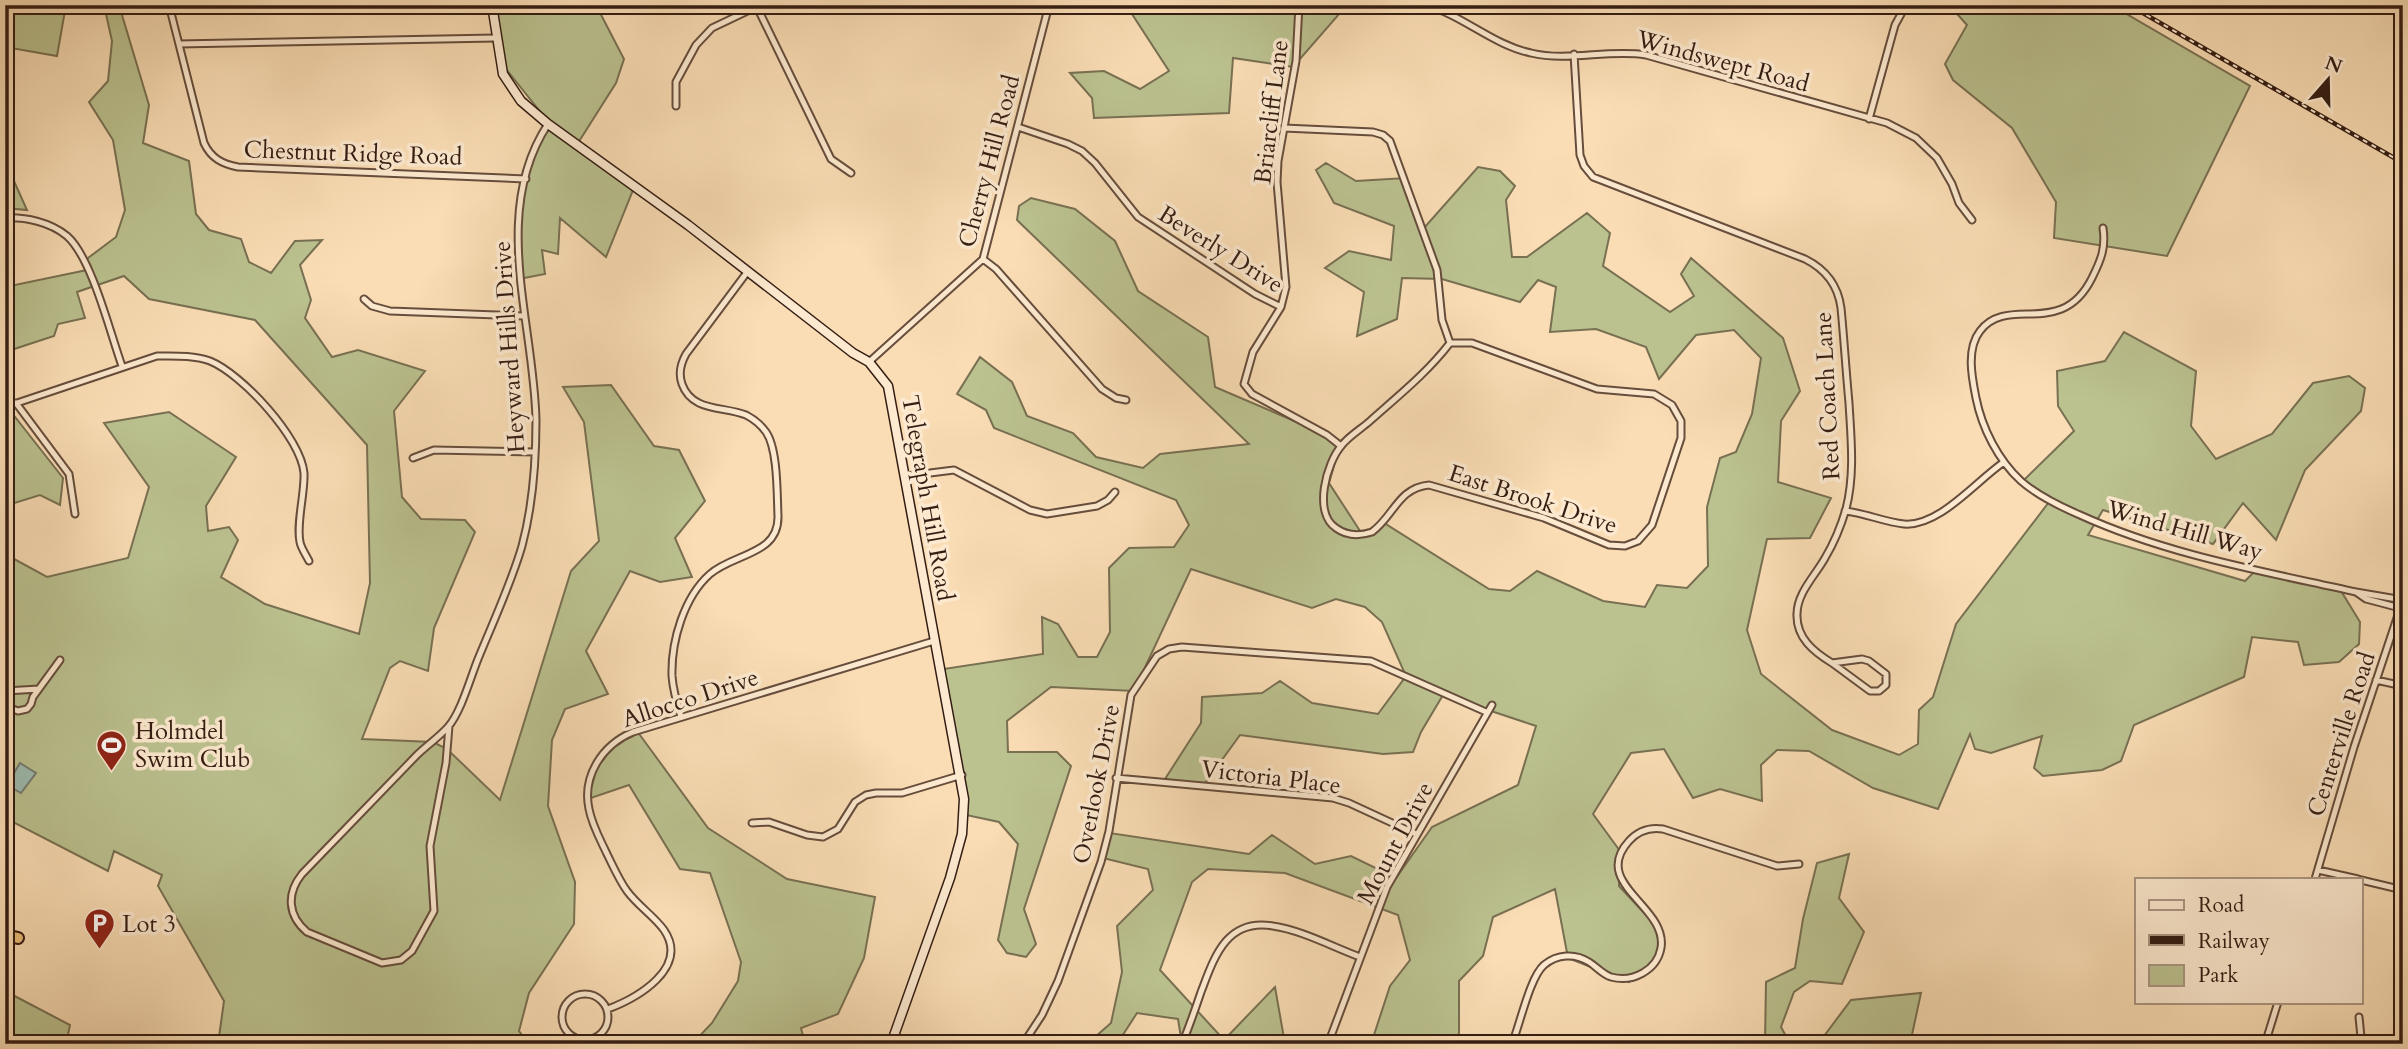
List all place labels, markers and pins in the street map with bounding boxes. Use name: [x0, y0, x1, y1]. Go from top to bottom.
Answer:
place label: Holmdel Swim Club: [135, 715, 250, 776]
sports icon: Holmdel Swim Club: [95, 728, 129, 772]
parking icon: Lot 3: [82, 907, 116, 951]
place label: Lot 3: [122, 908, 176, 941]

